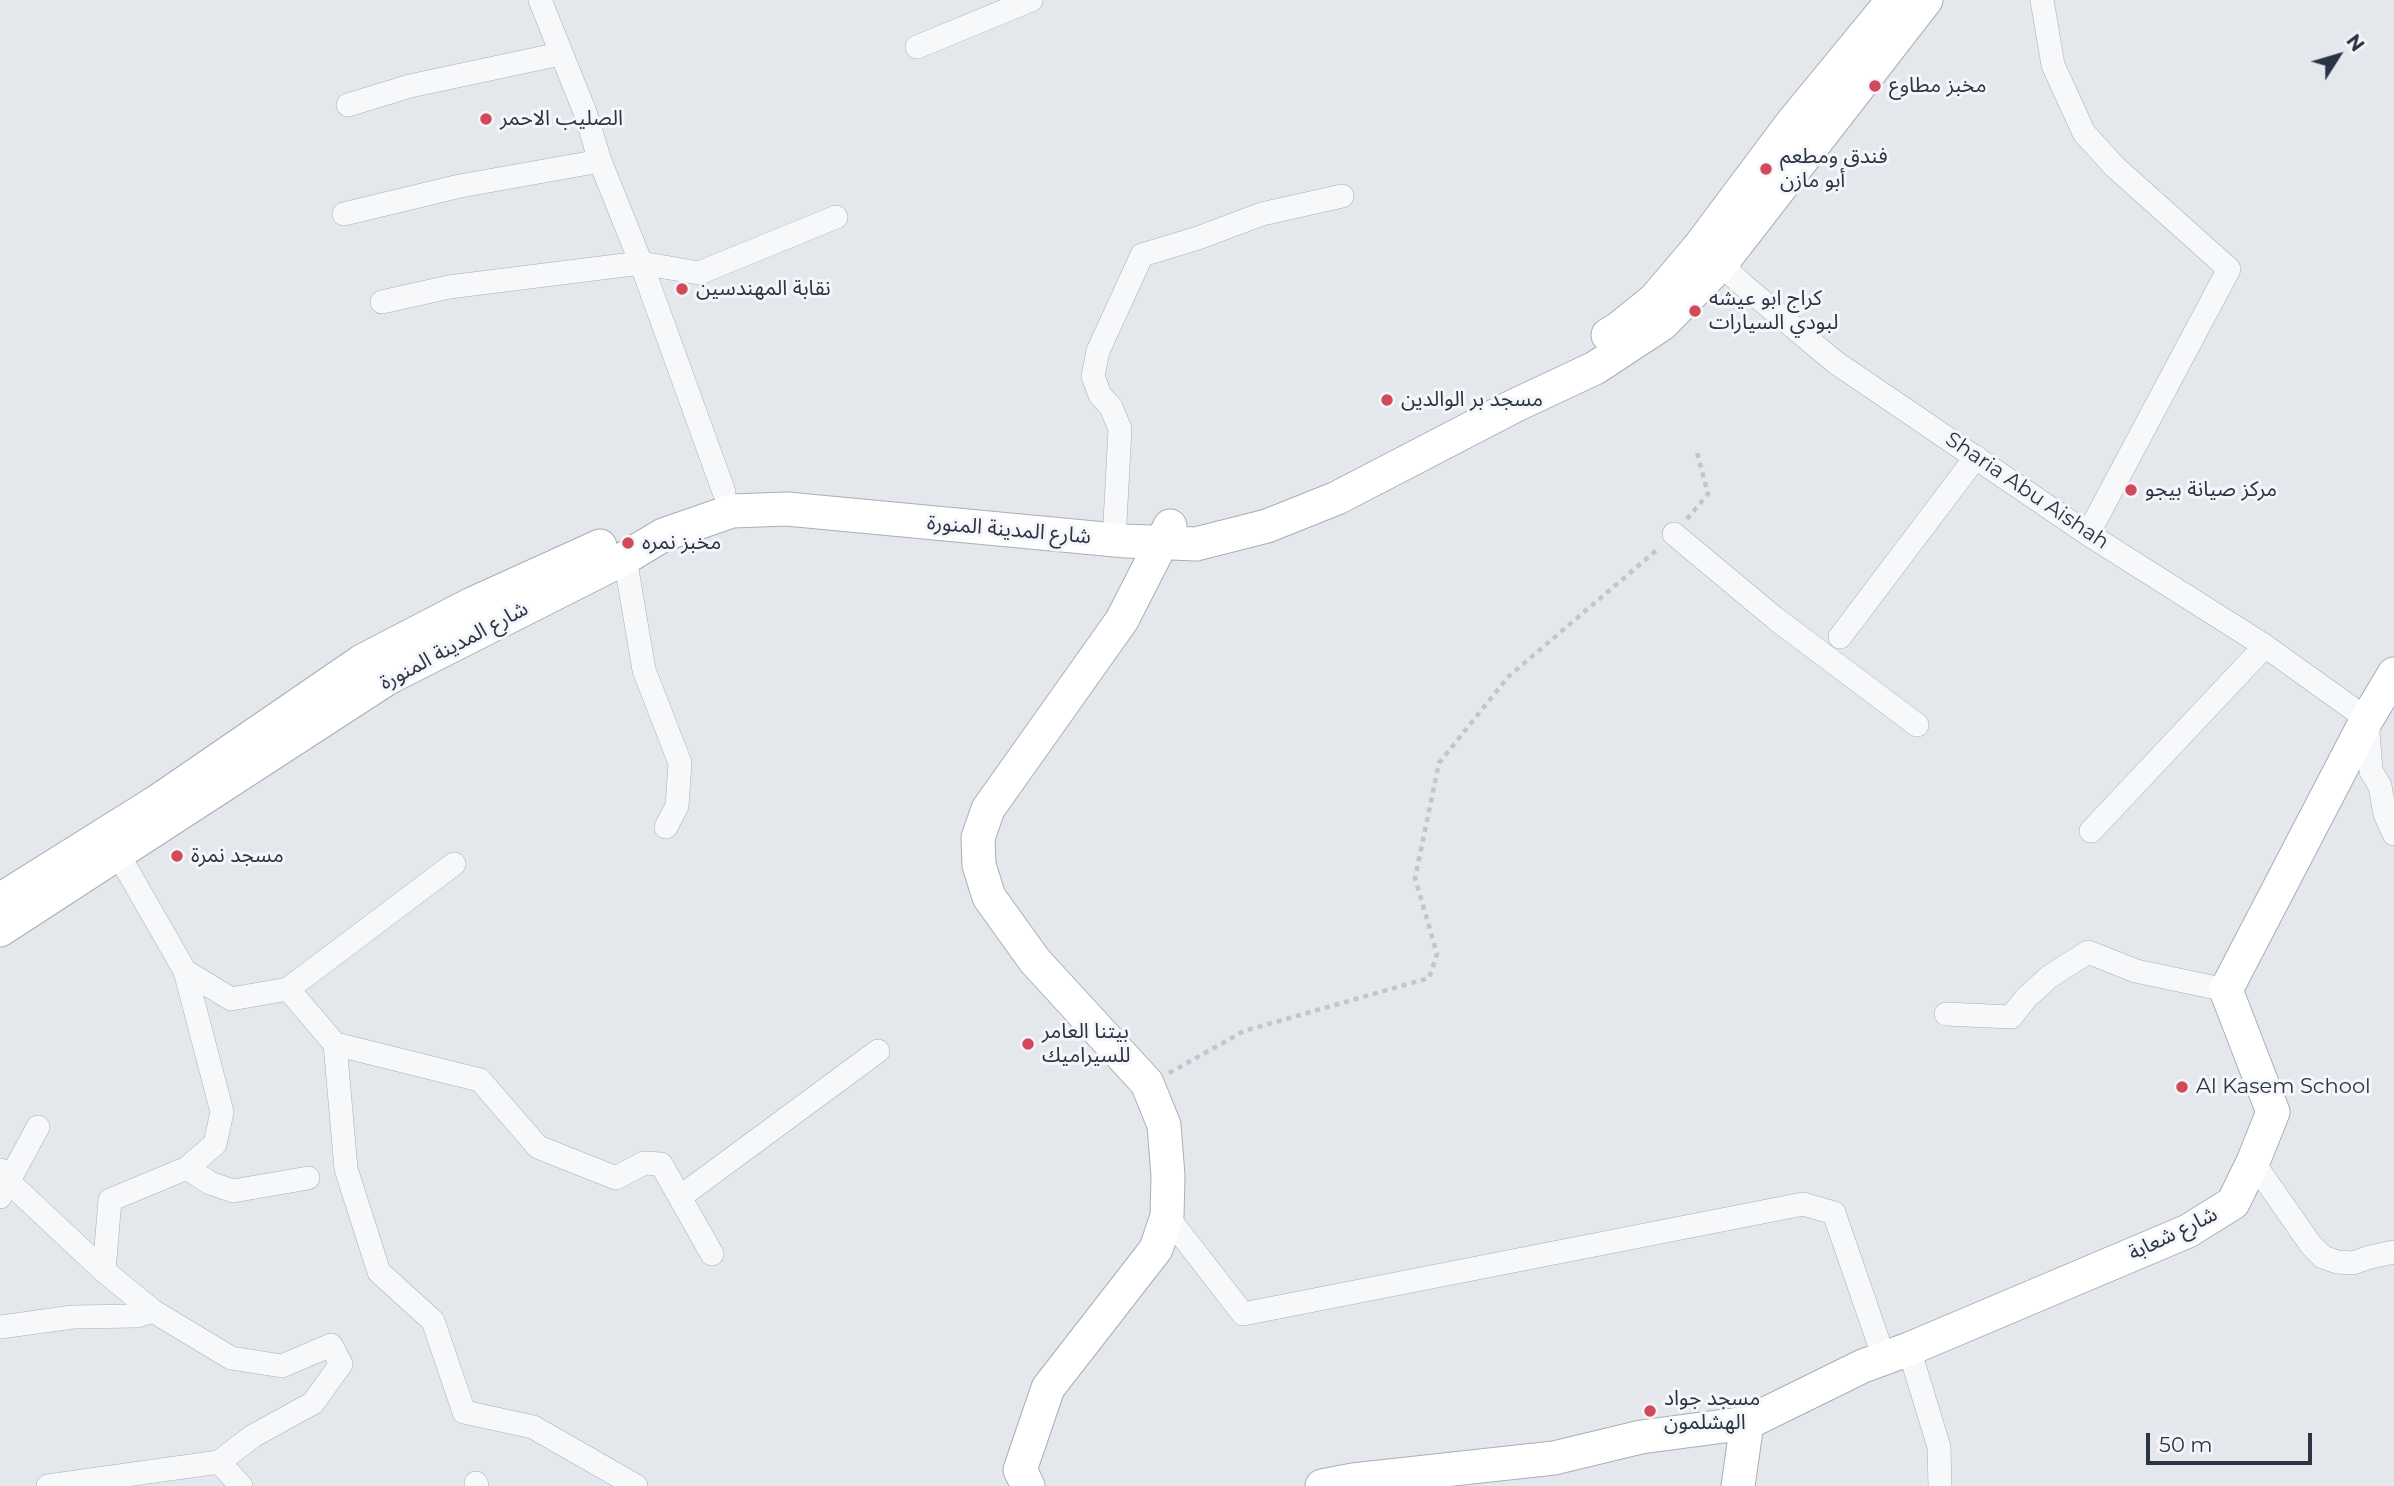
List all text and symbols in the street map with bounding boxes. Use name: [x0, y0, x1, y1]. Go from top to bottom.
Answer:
north arrow: [2303, 21, 2373, 91]
text: N: [2341, 30, 2369, 56]
place label: مخبز مطاوع: [1889, 73, 1987, 99]
marker: مخبز مطاوع: [1867, 78, 1883, 94]
place label: الصليب الاحمر: [500, 106, 623, 132]
marker: الصليب الاحمر: [478, 111, 494, 127]
place label: فندق ومطعم أبو مازن: [1780, 144, 1888, 194]
marker: فندق ومطعم أبو مازن: [1758, 161, 1774, 177]
place label: نقابة المهندسين: [696, 276, 831, 302]
marker: نقابة المهندسين: [674, 281, 690, 297]
place label: كراج ابو عيشه لبودي السيارات: [1709, 286, 1838, 336]
marker: كراج ابو عيشه لبودي السيارات: [1687, 303, 1703, 319]
place label: مسجد بر الوالدين: [1401, 387, 1543, 413]
marker: مسجد بر الوالدين: [1379, 392, 1395, 408]
street label: Sharia Abu Aishah: [1940, 427, 2114, 555]
place label: مركز صيانة بيجو: [2145, 477, 2277, 503]
marker: مركز صيانة بيجو: [2123, 482, 2139, 498]
street label: شارع المدينة المنورة: [926, 510, 1092, 550]
place label: مخبز نمره: [642, 530, 721, 556]
marker: مخبز نمره: [620, 535, 636, 551]
street label: شارع المدينة المنورة: [375, 596, 533, 696]
place label: مسجد نمرة: [191, 843, 284, 869]
marker: مسجد نمرة: [169, 848, 185, 864]
place label: بيتنا العامر للسيراميك: [1042, 1019, 1130, 1069]
marker: بيتنا العامر للسيراميك: [1020, 1036, 1036, 1052]
place label: Al Kasem School: [2196, 1074, 2371, 1100]
marker: Al Kasem School: [2174, 1079, 2190, 1095]
street label: شارع شعابة: [2124, 1202, 2222, 1266]
place label: مسجد جواد الهشلمون: [1664, 1386, 1760, 1436]
marker: مسجد جواد الهشلمون: [1642, 1403, 1658, 1419]
scale bar: [2149, 1420, 2315, 1464]
text: 50 m: [2159, 1432, 2213, 1457]

